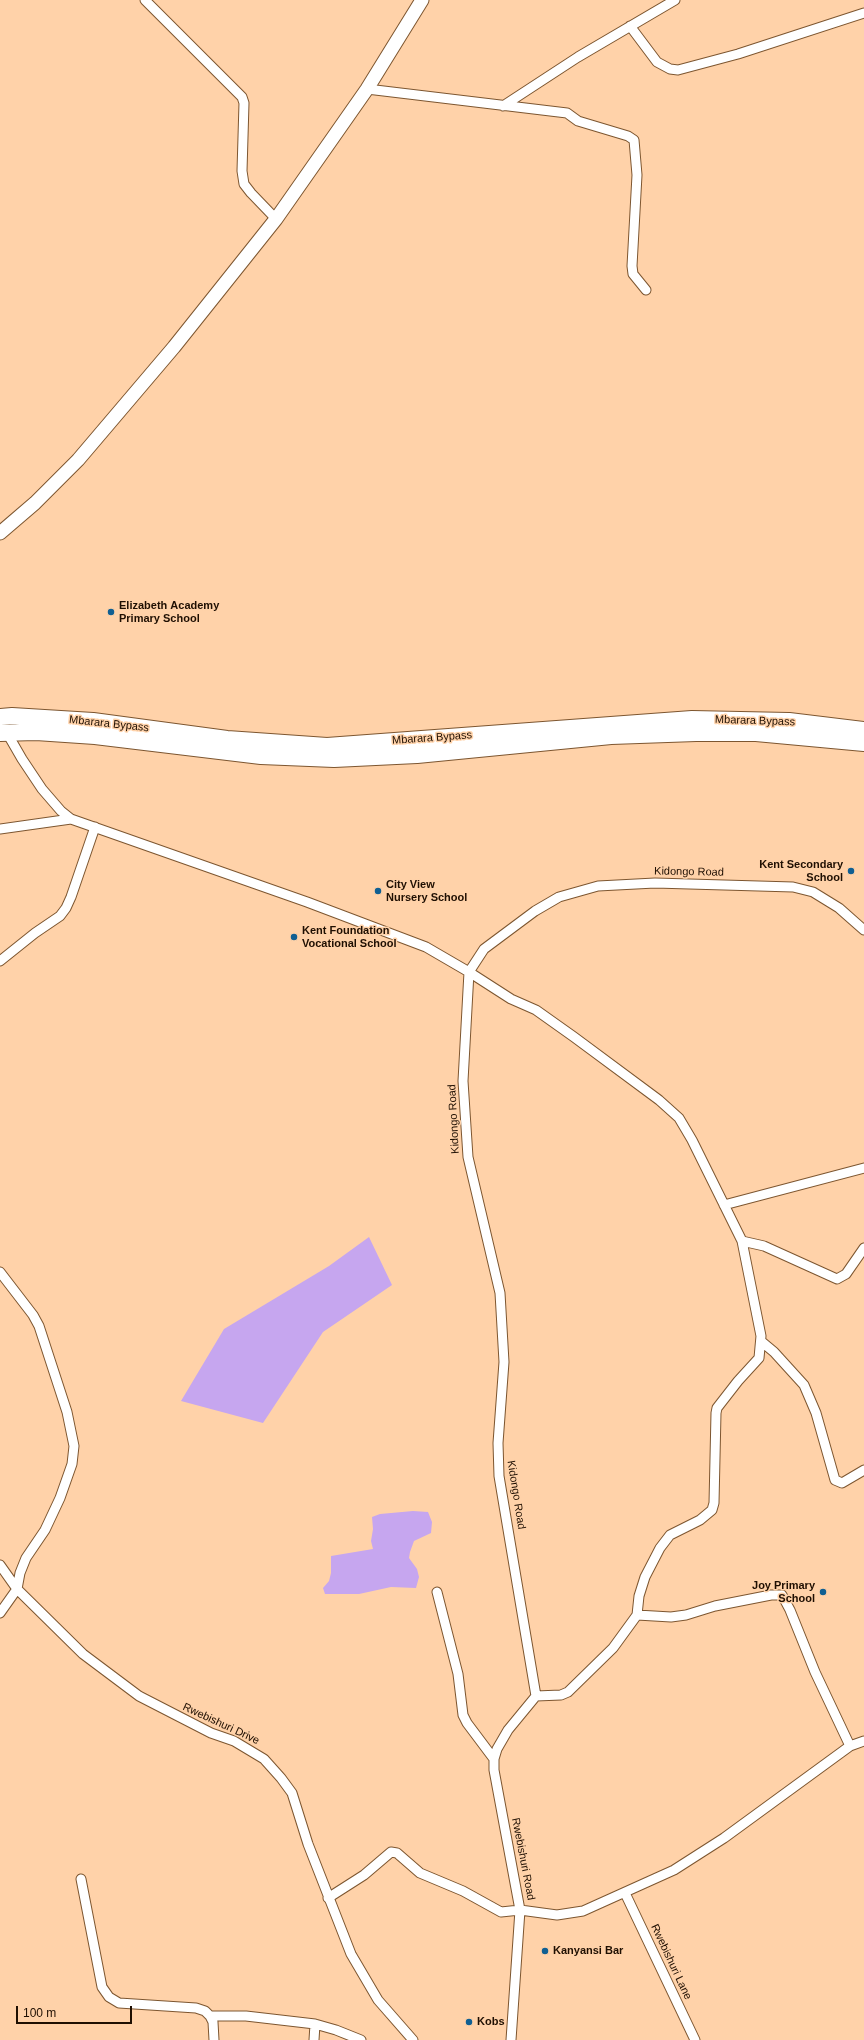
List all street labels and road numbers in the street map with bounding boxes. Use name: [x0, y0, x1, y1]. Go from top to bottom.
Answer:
street label: Mbarara Bypass: [68, 713, 150, 735]
street label: Mbarara Bypass: [715, 713, 795, 729]
street label: Mbarara Bypass: [392, 729, 472, 747]
street label: Kidongo Road: [654, 865, 724, 879]
street label: Kidongo Road: [446, 1084, 462, 1154]
street label: Kidongo Road: [504, 1460, 528, 1530]
street label: Rwebishuri Drive: [181, 1700, 261, 1748]
street label: Rwebishuri Road: [509, 1817, 537, 1901]
street label: Rwebishuri Lane: [648, 1922, 694, 2002]

